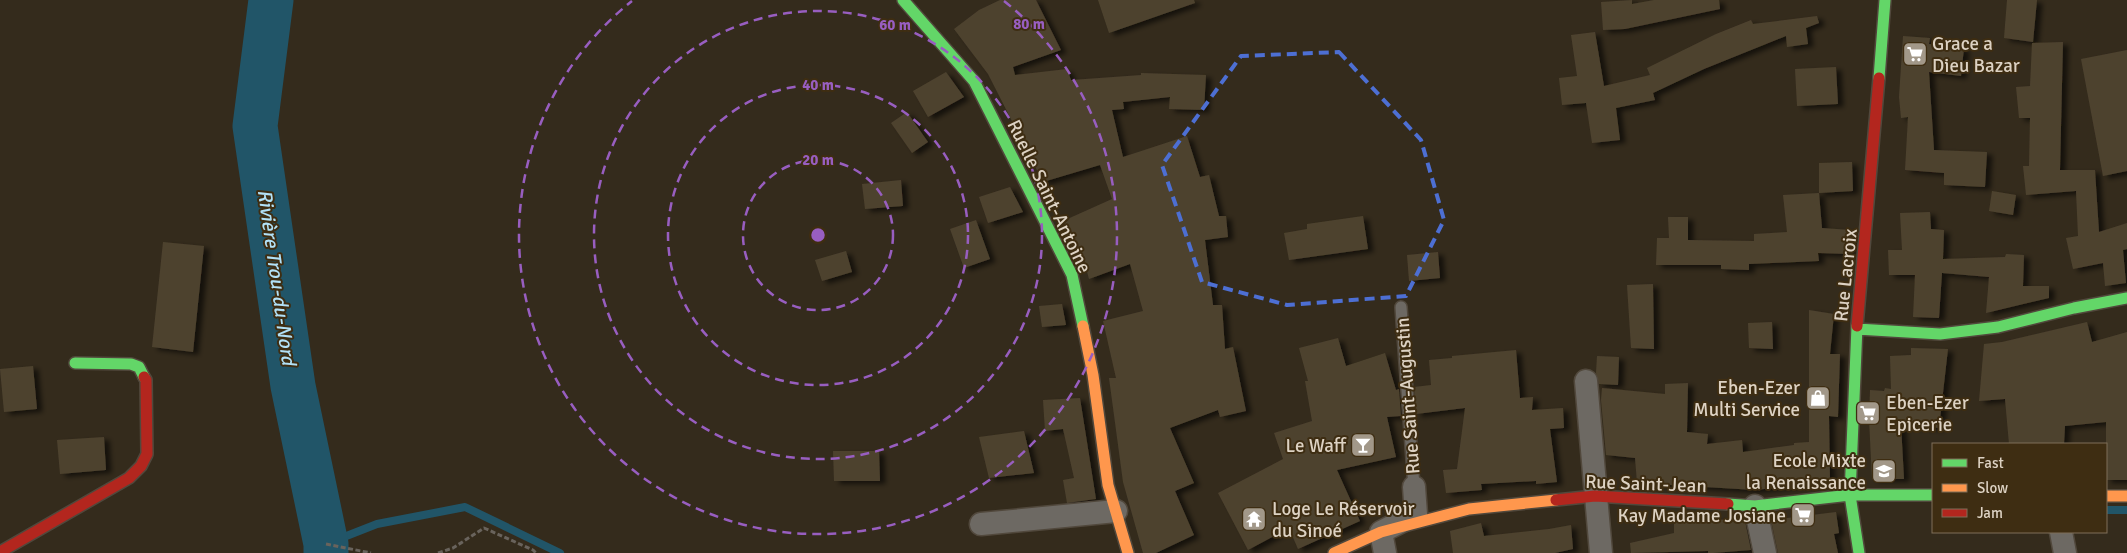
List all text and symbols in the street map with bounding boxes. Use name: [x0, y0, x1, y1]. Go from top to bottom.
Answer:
text: 80 m: [1013, 15, 1045, 33]
text: 60 m: [879, 16, 911, 34]
place label: Grace a Dieu Bazar: [1932, 32, 2020, 78]
supermarket icon: Grace a Dieu Bazar: [1902, 41, 1928, 67]
text: 40 m: [802, 76, 834, 94]
street label: Ruelle Saint-Antoine: [1002, 116, 1097, 277]
text: 20 m: [802, 151, 834, 169]
water label: Rivière Trou-du-Nord: [252, 187, 302, 369]
centre of rings: [809, 226, 827, 244]
street label: Rue Lacroix: [1829, 227, 1863, 323]
street label: Rue Saint-Augustin: [1391, 317, 1425, 475]
place label: Eben-Ezer Multi Service: [1693, 376, 1800, 422]
shop icon: Eben-Ezer Multi Service: [1805, 385, 1831, 411]
place label: Eben-Ezer Epicerie: [1886, 391, 1969, 437]
supermarket icon: Eben-Ezer Epicerie: [1855, 400, 1881, 426]
bar icon: Le Waff: [1350, 432, 1376, 458]
place label: Le Waff: [1286, 434, 1347, 458]
legend: [1932, 443, 2107, 533]
place label: Ecole Mixte la Renaissance: [1746, 449, 1866, 495]
text: Fast: [1977, 454, 2004, 472]
school or university icon: Ecole Mixte la Renaissance: [1871, 458, 1897, 484]
street label: Rue Saint-Jean: [1585, 470, 1707, 498]
text: Slow: [1977, 479, 2008, 497]
place label: Loge Le Réservoir du Sinoé: [1272, 497, 1415, 543]
supermarket icon: Kay Madame Josiane: [1790, 502, 1816, 528]
place label: Kay Madame Josiane: [1617, 504, 1786, 528]
text: Jam: [1977, 504, 2003, 522]
temple icon: Loge Le Réservoir du Sinoé: [1241, 506, 1267, 532]

